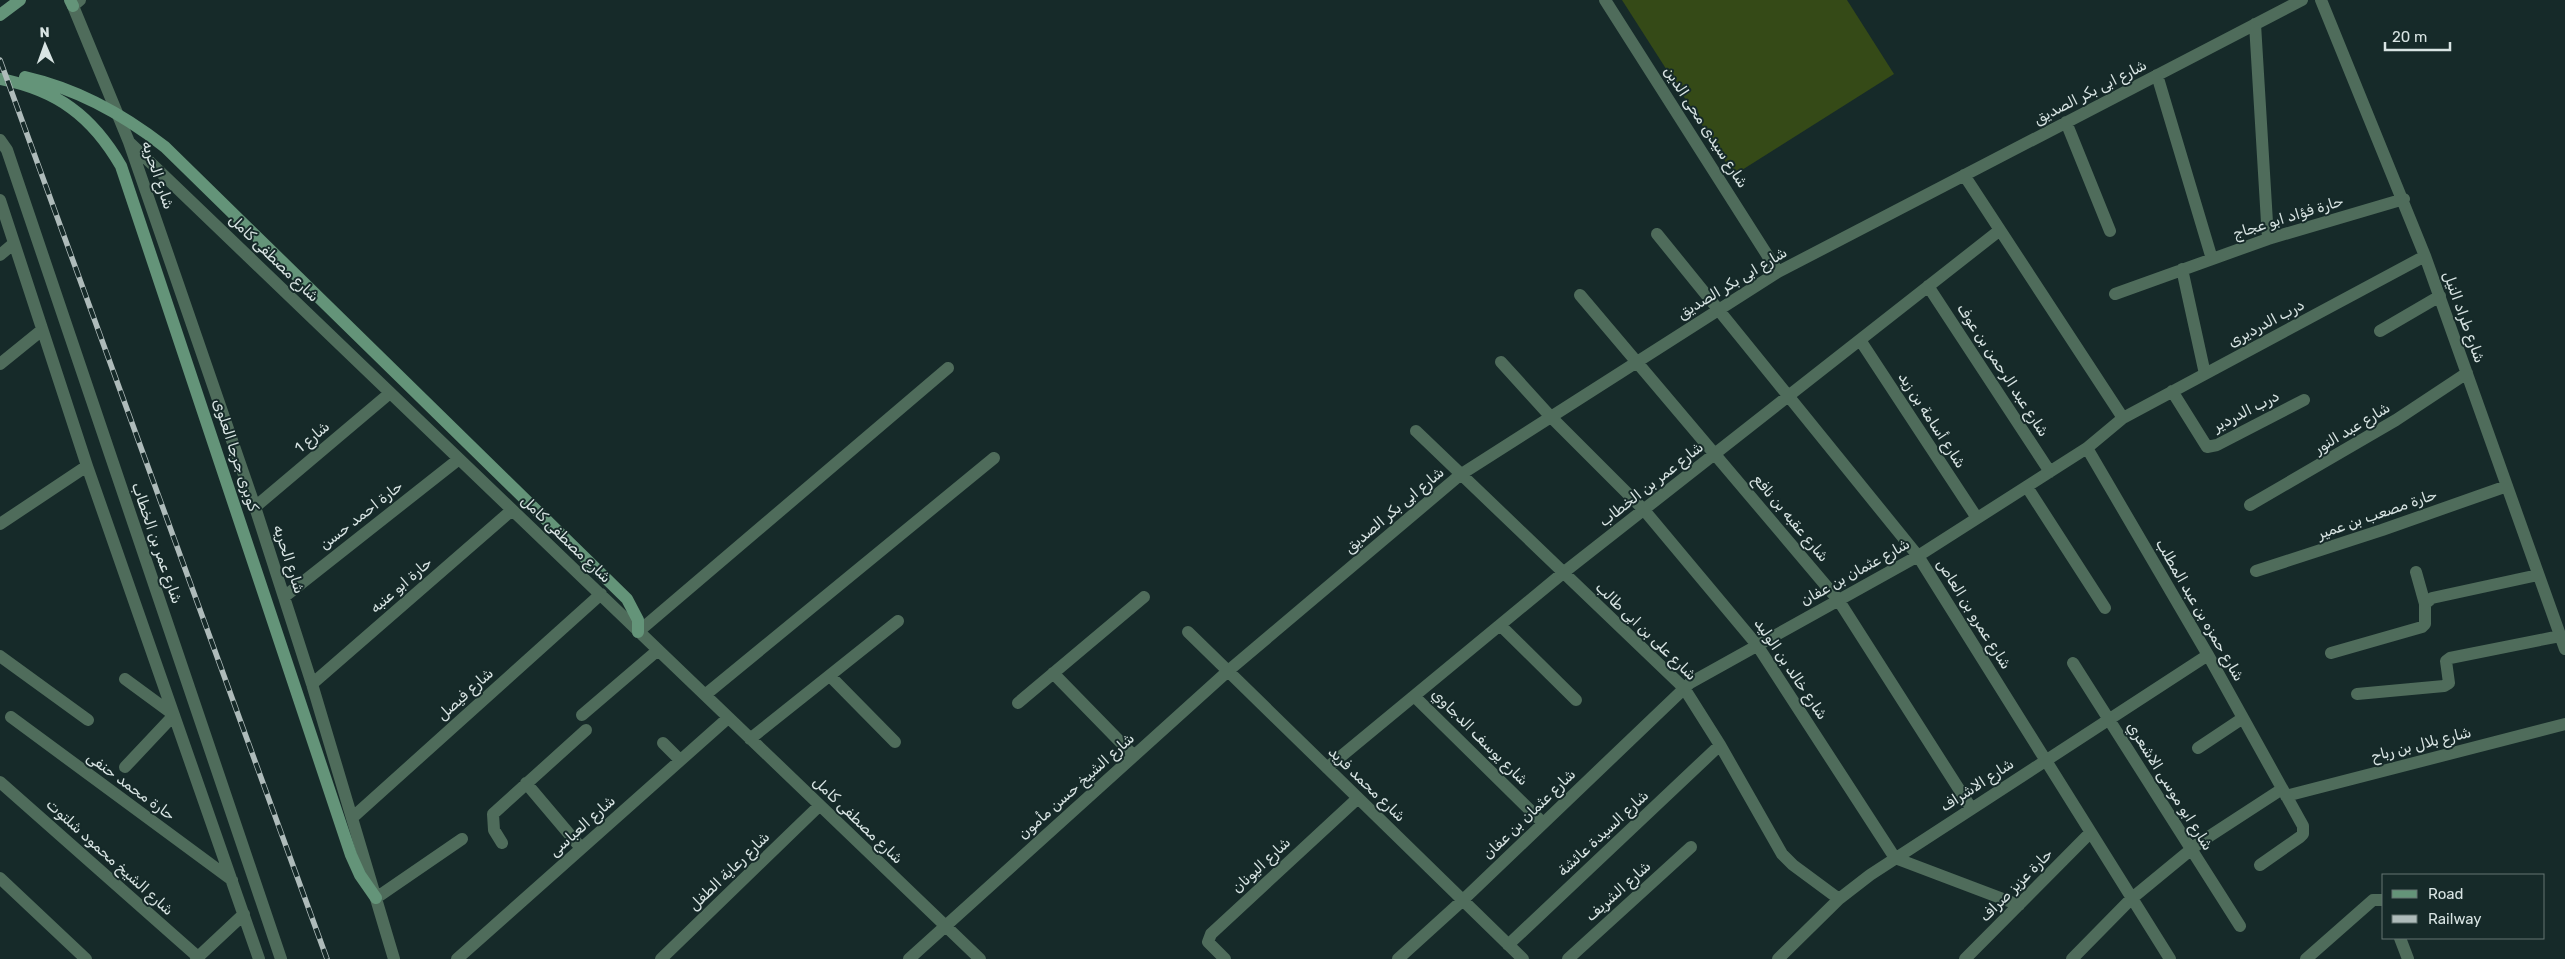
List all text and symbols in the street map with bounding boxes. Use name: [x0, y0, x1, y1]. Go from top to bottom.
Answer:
north arrow: [20, 20, 70, 70]
scale bar: [2385, 20, 2450, 52]
text: N: [39, 24, 50, 41]
text: 20 m: [2392, 28, 2427, 46]
street label: شارع ابى بكر الصديق: [2030, 56, 2151, 130]
street label: شارع سيدى محى الدين: [1658, 63, 1752, 192]
street label: شارع الحريه: [136, 138, 178, 212]
street label: حارة فؤاد ابو عجاج: [2231, 192, 2346, 244]
street label: شارع مصطفى كامل: [224, 210, 323, 307]
street label: شارع ابى بكر الصديق: [1674, 243, 1791, 325]
street label: شارع طراد النيل: [2437, 269, 2489, 366]
street label: درب الدرديرى: [2225, 295, 2307, 351]
street label: شارع عبد الرحمن بن عوف: [1952, 300, 2053, 441]
street label: شارع أسامة بن زيد: [1893, 369, 1970, 472]
street label: درب الدردير: [2209, 387, 2282, 436]
street label: كوبرى جرجا العلوى: [209, 396, 263, 514]
street label: شارع عبد النور: [2310, 398, 2394, 460]
street label: شارع 1: [291, 417, 334, 458]
street label: شارع عمر بن الخطاب: [1595, 438, 1708, 532]
street label: شارع ابى بكر الصديق: [1340, 463, 1449, 559]
street label: شارع عقبه بن نافع: [1748, 471, 1833, 567]
street label: حارة احمد حسن: [316, 477, 406, 553]
street label: شارع عمر بن الخطاب: [126, 480, 186, 607]
street label: حارة مصعب بن عمير: [2314, 485, 2439, 543]
street label: شارع مصطفى كامل: [516, 491, 615, 588]
street label: شارع الحريه: [268, 522, 309, 596]
street label: شارع عثمان بن عفان: [1797, 534, 1914, 611]
street label: شارع حمزه بن عبد المطلب: [2150, 536, 2248, 685]
street label: حارة ابو عنبه: [366, 553, 436, 617]
street label: شارع عمرو بن العاص: [1931, 556, 2015, 673]
street label: شارع على بن ابى طالب: [1590, 578, 1700, 685]
street label: شارع خالد بن الوليد: [1749, 615, 1832, 724]
street label: شارع فيصل: [433, 664, 498, 726]
street label: شارع يوسف الدجاوي: [1426, 685, 1532, 791]
street label: شارع ابو موسى الاشعري: [2121, 718, 2217, 855]
street label: شارع بلال بن رباح: [2369, 723, 2474, 767]
street label: شارع الشيخ حسن مأمون: [1014, 729, 1139, 844]
street label: شارع محمد فريد: [1323, 743, 1409, 827]
street label: حارة محمد حنفى: [83, 748, 179, 824]
street label: شارع الاشراف: [1937, 755, 2018, 817]
street label: شارع عثمان بن عفان: [1479, 765, 1581, 864]
street label: شارع مصطفى كامل: [808, 772, 907, 869]
street label: شارع السيدة عائشة: [1554, 786, 1654, 881]
street label: شارع العباسى: [545, 792, 620, 862]
street label: شارع الشيخ محمود شلتوت: [41, 795, 177, 920]
street label: شارع رعاية الطفل: [685, 828, 775, 916]
street label: شارع اليونان: [1228, 833, 1295, 898]
street label: حارة عزيز صراف: [1976, 845, 2056, 925]
street label: شارع الشريف: [1582, 857, 1656, 926]
legend: [2382, 874, 2545, 939]
text: Road: [2428, 885, 2464, 903]
text: Railway: [2428, 910, 2482, 928]

